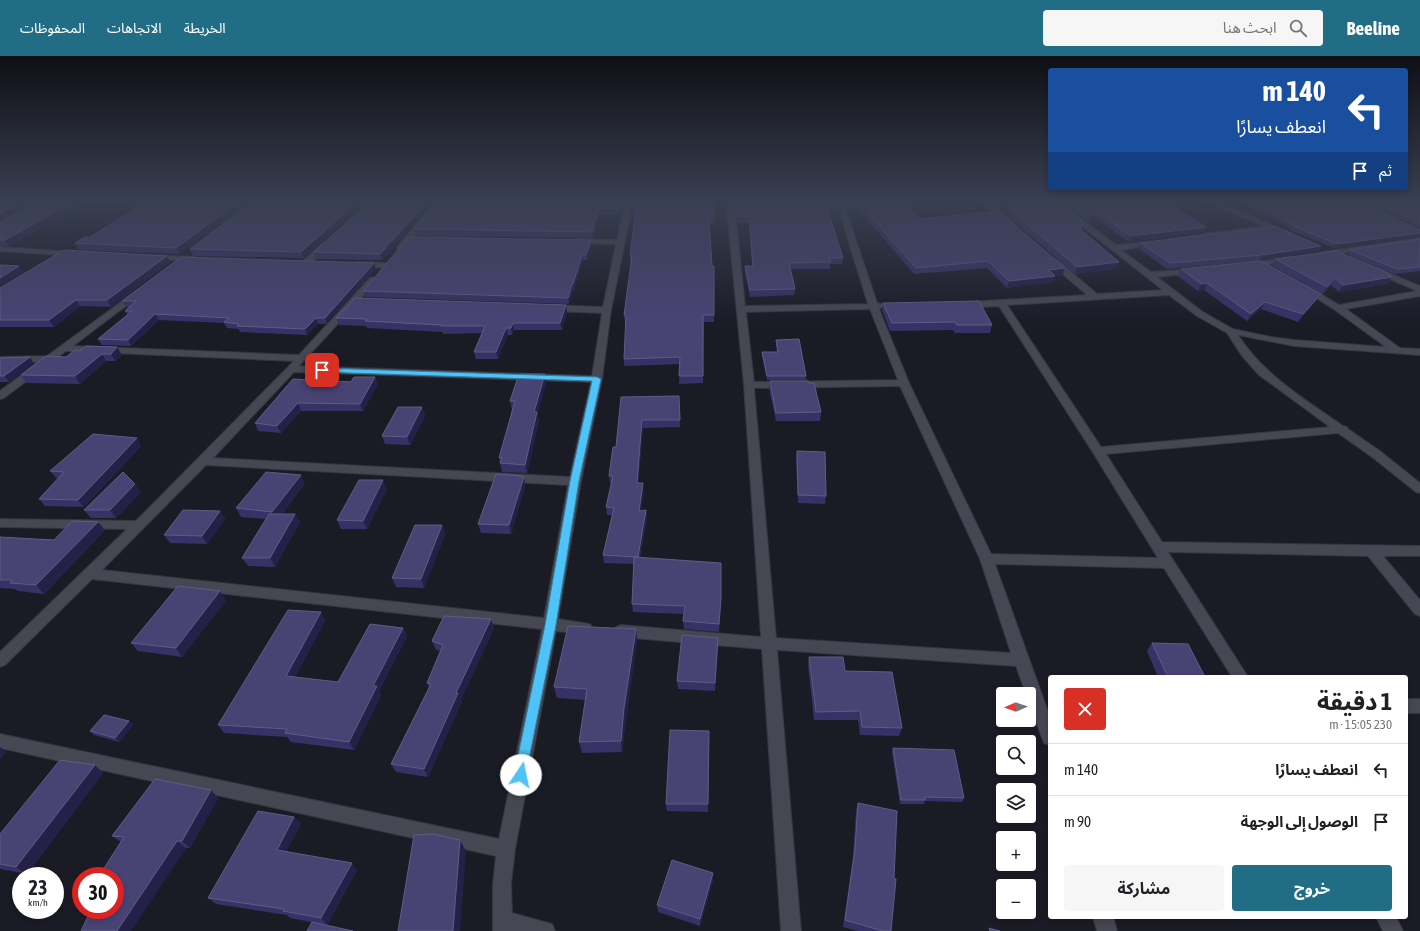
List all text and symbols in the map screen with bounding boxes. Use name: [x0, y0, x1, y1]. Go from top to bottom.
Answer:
search box: [1043, 10, 1323, 46]
icon: search: [1287, 17, 1309, 39]
text: Beeline: [1347, 17, 1400, 39]
text: ابحث هنا: [1223, 19, 1277, 36]
text: المحفوظات: [20, 20, 85, 36]
text: الاتجاهات: [107, 20, 162, 36]
text: الخريطة: [184, 20, 226, 36]
text: 140 m: [1263, 75, 1326, 107]
icon: left: [1340, 84, 1392, 136]
text: انعطف يسارًا: [1236, 116, 1326, 137]
icon: arrive: [1349, 160, 1371, 182]
text: ثم: [1379, 162, 1392, 179]
pin: [305, 353, 339, 387]
icon: arrive: [311, 359, 333, 381]
north arrow: [996, 687, 1036, 727]
map controls: [996, 687, 1036, 919]
button: close: [1064, 688, 1106, 730]
text: 1 دقيقة: [1317, 688, 1392, 715]
text: 230 m · 15:05: [1329, 717, 1392, 732]
button: search: [996, 735, 1036, 775]
position arrow: [500, 754, 542, 796]
icon: left: [1370, 759, 1392, 781]
text: 140 m: [1064, 761, 1098, 778]
text: انعطف يسارًا: [1275, 761, 1358, 778]
button: layers: [996, 783, 1036, 823]
icon: arrive: [1370, 811, 1392, 833]
text: 90 m: [1064, 813, 1091, 830]
text: الوصول إلى الوجهة: [1241, 813, 1358, 830]
button: +: [996, 831, 1036, 871]
button: مشاركة: [1064, 865, 1224, 911]
button: خروج: [1232, 865, 1392, 911]
speed limit sign: 30: [72, 867, 124, 919]
text: 23: [29, 876, 47, 899]
button: −: [996, 879, 1036, 919]
text: km/h: [28, 897, 48, 908]

